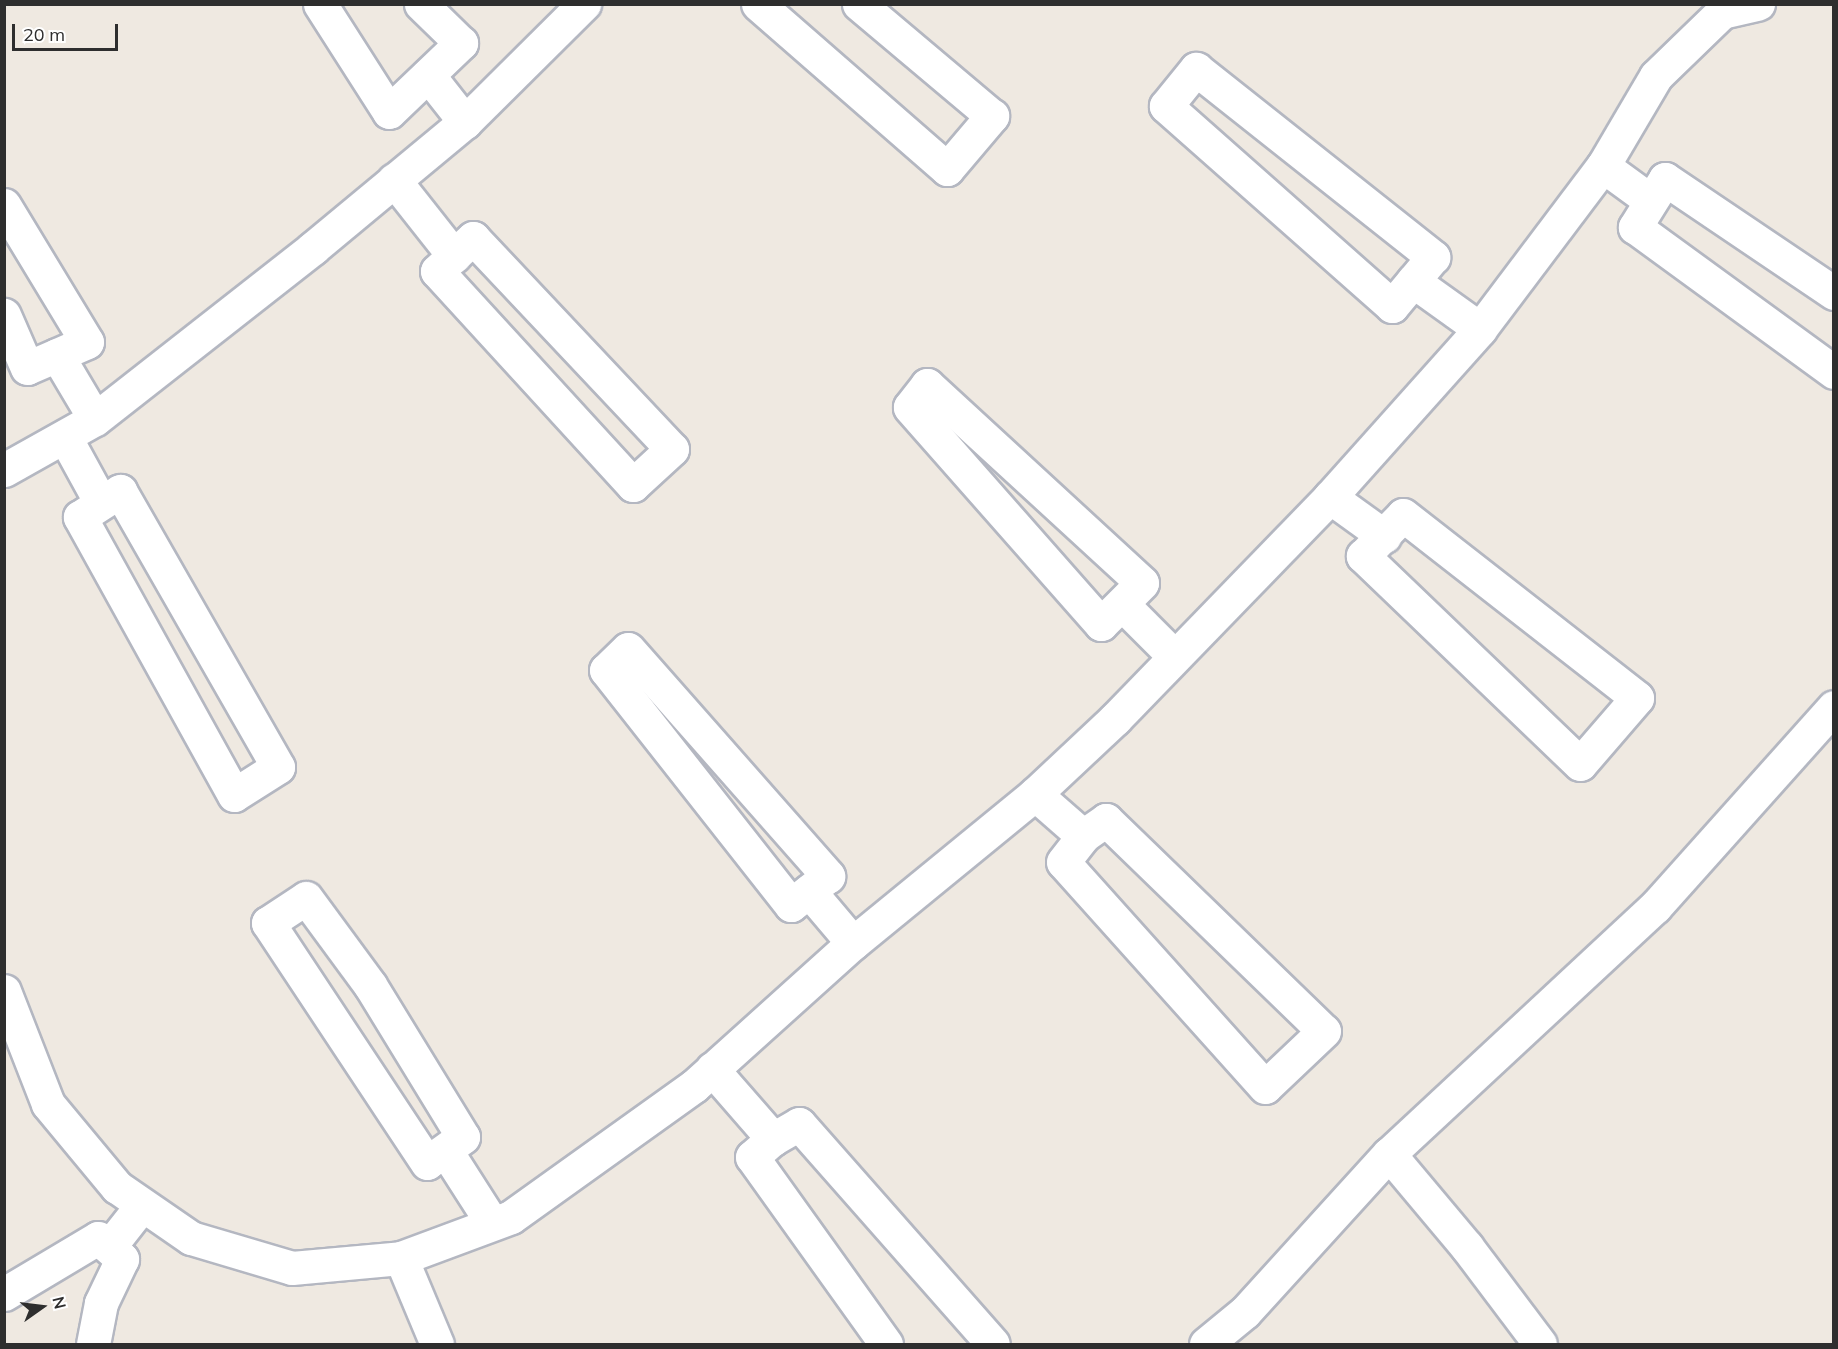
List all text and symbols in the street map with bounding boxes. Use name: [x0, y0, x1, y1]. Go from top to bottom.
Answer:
scale bar: [15, 12, 122, 50]
text: 20 m: [23, 23, 65, 46]
north arrow: [12, 1277, 72, 1337]
text: N: [48, 1294, 71, 1311]

